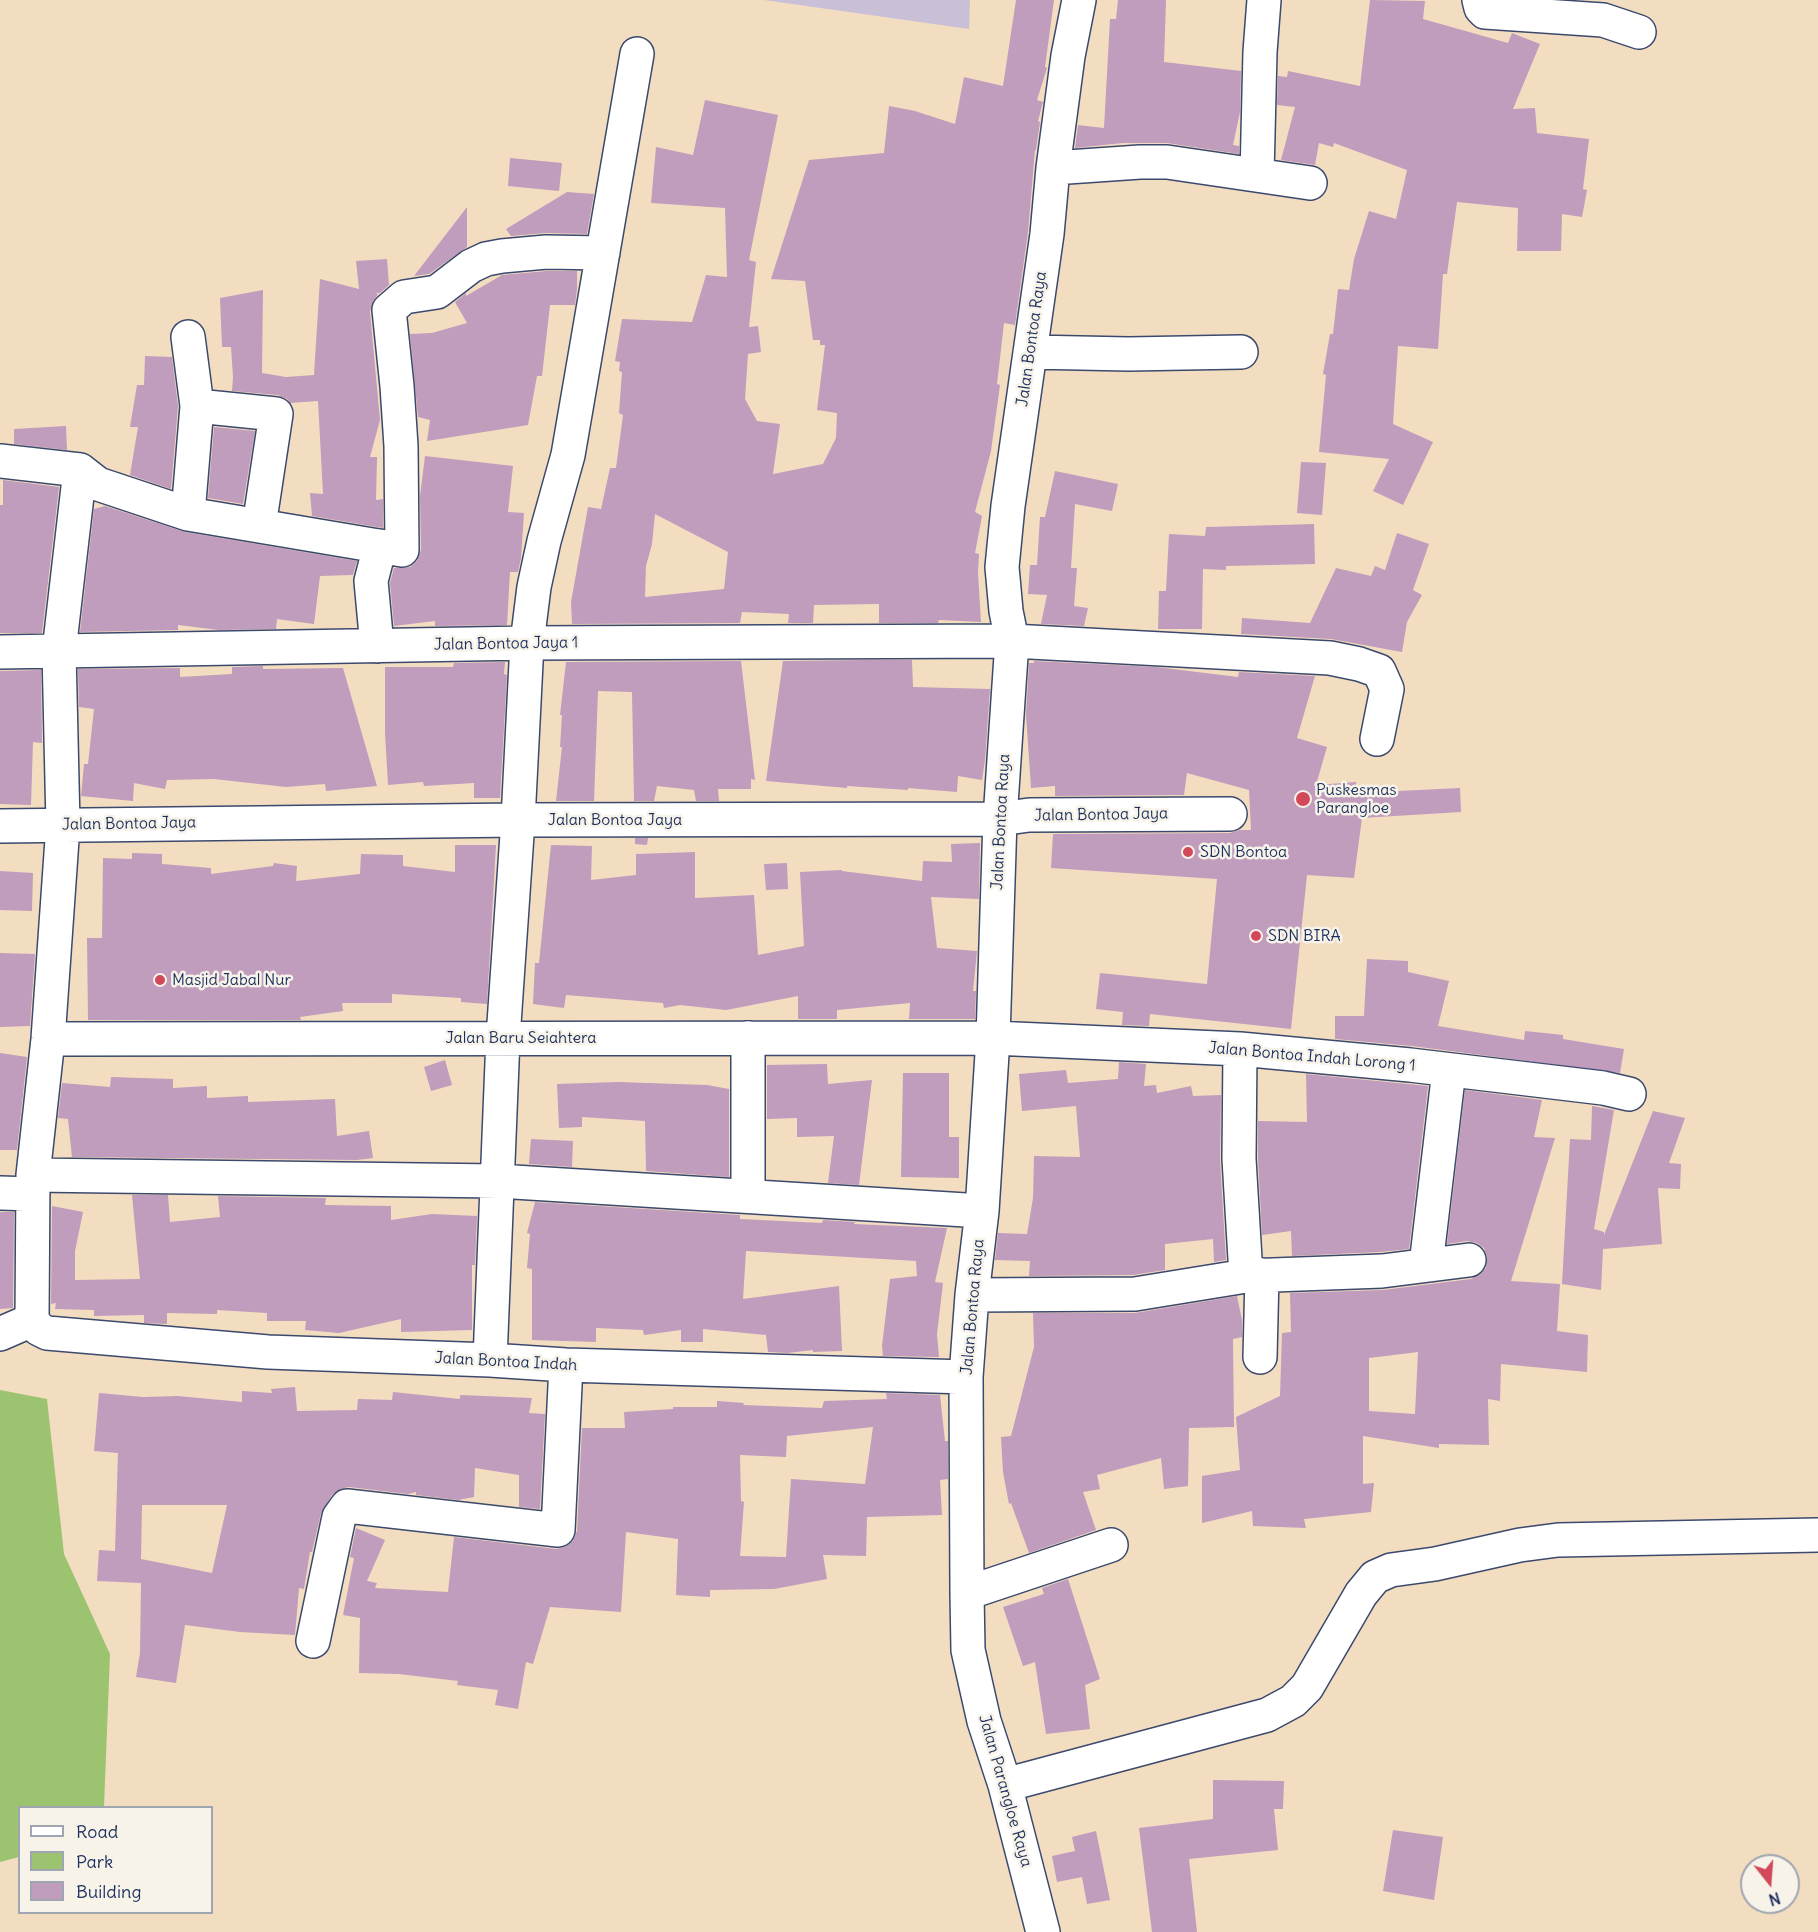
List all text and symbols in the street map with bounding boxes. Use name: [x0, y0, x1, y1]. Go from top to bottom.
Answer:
street label: Jalan Bontoa Raya: [1013, 270, 1051, 408]
street label: Jalan Bontoa Jaya 1: [434, 633, 578, 655]
street label: Jalan Bontoa Raya: [988, 753, 1014, 891]
place label: Puskesmas Parangloe: [1316, 780, 1397, 818]
marker: Puskesmas Parangloe: [1294, 790, 1312, 808]
street label: Jalan Bontoa Jaya: [1034, 804, 1168, 826]
street label: Jalan Bontoa Jaya: [548, 810, 682, 830]
street label: Jalan Bontoa Jaya: [62, 813, 196, 835]
place label: SDN Bontoa: [1200, 842, 1287, 862]
marker: SDN Bontoa: [1181, 845, 1195, 859]
place label: SDN BIRA: [1268, 926, 1341, 946]
marker: SDN BIRA: [1249, 929, 1263, 943]
place label: Masjid Jabal Nur: [172, 970, 291, 990]
marker: Masjid Jabal Nur: [153, 973, 167, 987]
street label: Jalan Baru Seiahtera: [446, 1028, 596, 1048]
street label: Jalan Bontoa Indah Lorong 1: [1208, 1038, 1416, 1076]
street label: Jalan Bontoa Raya: [957, 1238, 989, 1376]
street label: Jalan Bontoa Indah: [434, 1349, 578, 1375]
street label: Jalan Parangloe Raya: [974, 1713, 1036, 1869]
legend: [18, 1806, 213, 1914]
text: Road: [76, 1820, 118, 1843]
text: Park: [76, 1850, 113, 1873]
north arrow: [1740, 1854, 1800, 1914]
text: Building: [76, 1880, 141, 1903]
text: N: [1766, 1888, 1783, 1910]

